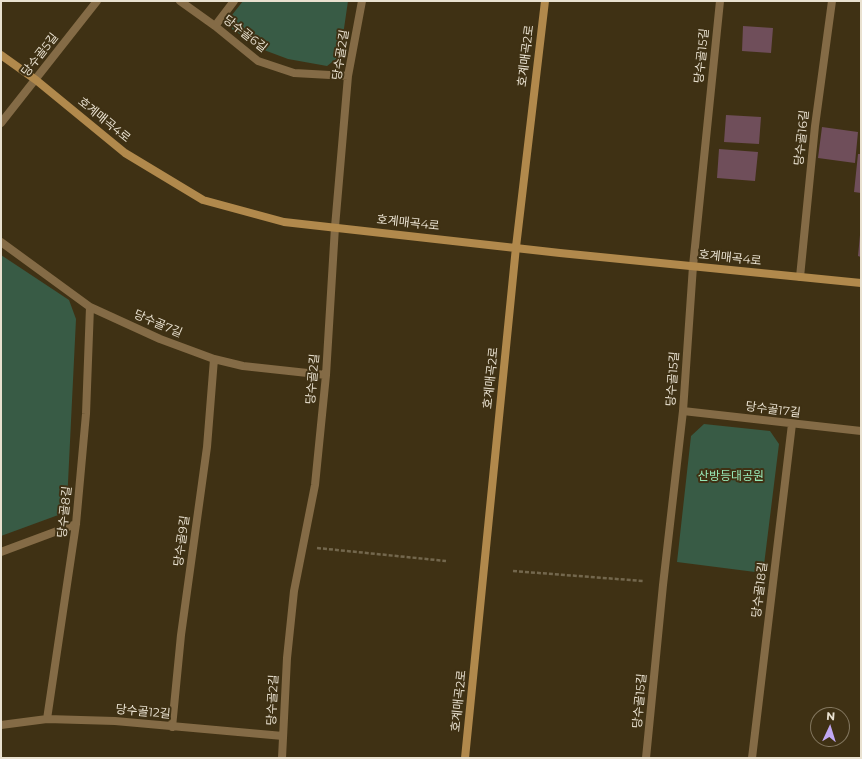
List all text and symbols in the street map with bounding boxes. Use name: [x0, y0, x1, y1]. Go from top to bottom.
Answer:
street label: 당수골6길: [220, 12, 270, 56]
street label: 호계매곡2로: [515, 24, 537, 88]
street label: 당수골15길: [692, 28, 712, 84]
street label: 당수골2길: [330, 29, 352, 81]
street label: 당수골5길: [19, 30, 61, 80]
street label: 호계매곡4로: [75, 95, 133, 145]
street label: 당수골16길: [792, 110, 812, 166]
street label: 호계매곡4로: [376, 213, 440, 233]
street label: 호계매곡4로: [698, 248, 762, 268]
street label: 당수골7길: [132, 307, 184, 341]
street label: 호계매곡2로: [481, 346, 501, 410]
street label: 당수골15길: [664, 351, 682, 407]
street label: 당수골2길: [304, 353, 322, 405]
street label: 당수골17길: [745, 399, 801, 421]
park label: 산방등대공원: [698, 469, 764, 483]
street label: 당수골8길: [55, 485, 75, 539]
street label: 당수골9길: [171, 515, 193, 567]
street label: 당수골18길: [749, 561, 771, 619]
street label: 호계매곡2로: [449, 669, 469, 733]
street label: 당수골15길: [630, 673, 650, 729]
street label: 당수골2길: [264, 674, 282, 726]
street label: 당수골12길: [115, 702, 171, 722]
north arrow: [810, 707, 850, 747]
text: N: [826, 709, 836, 723]

